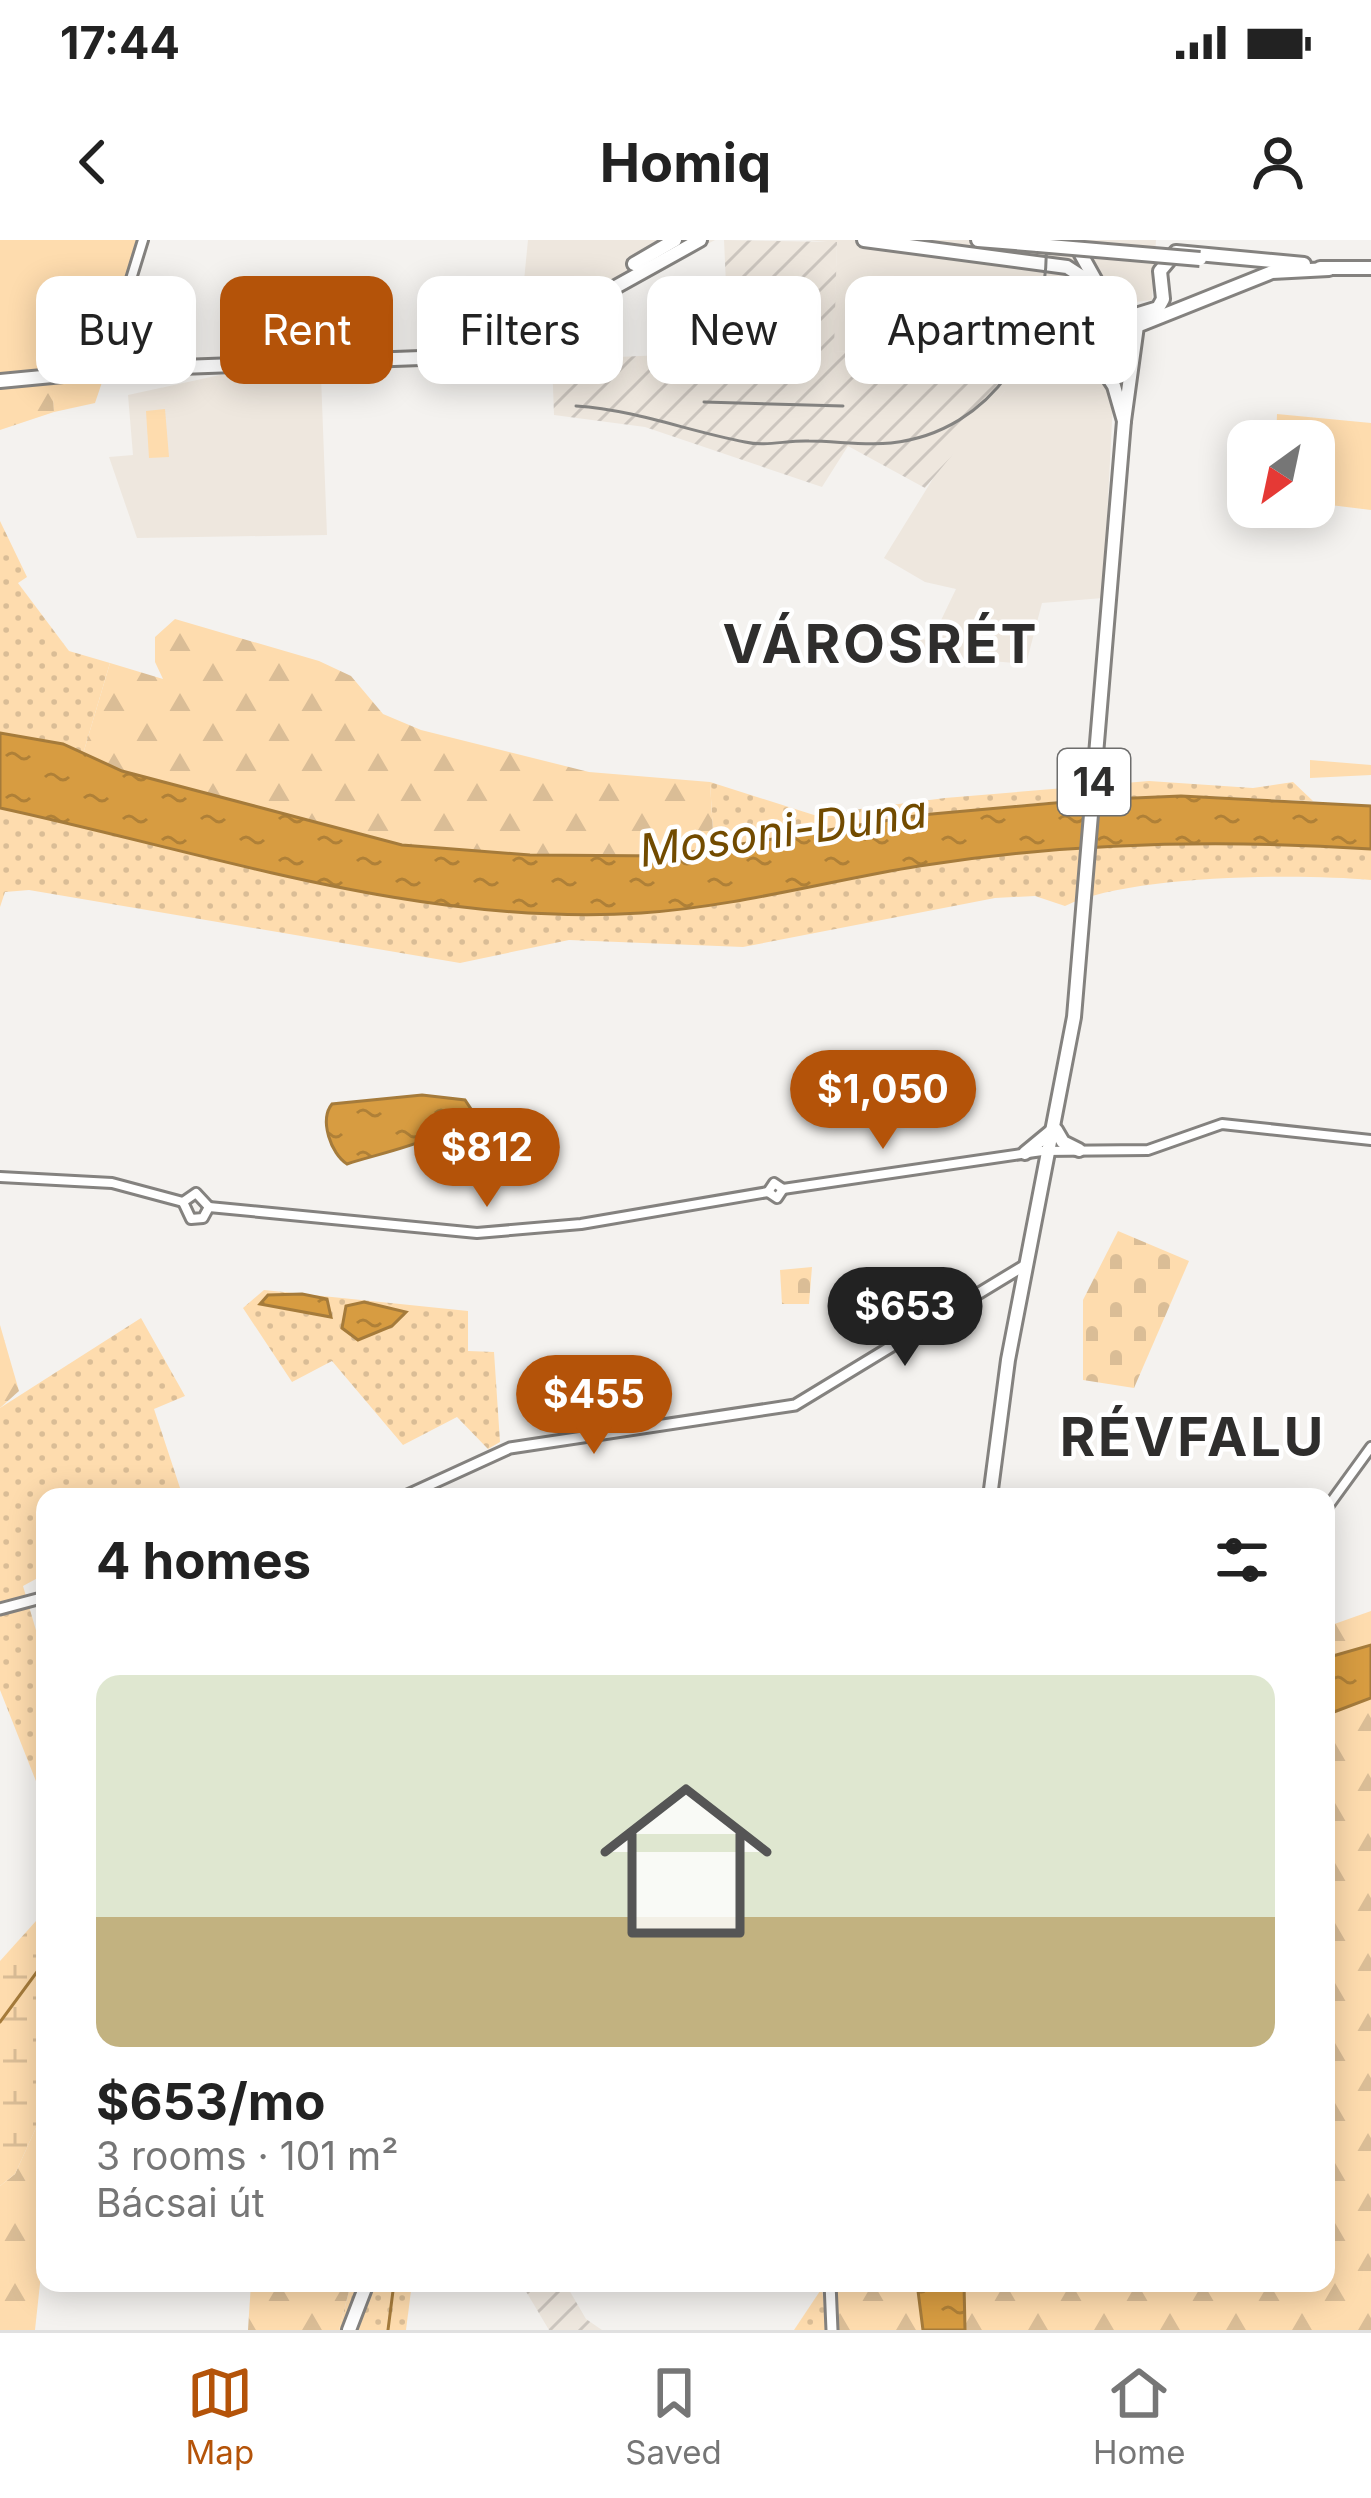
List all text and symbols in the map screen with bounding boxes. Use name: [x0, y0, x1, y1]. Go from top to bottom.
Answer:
text: 17:44: [60, 15, 180, 70]
icon: back: [60, 129, 126, 195]
icon: person: [1245, 129, 1311, 195]
text: Homiq: [600, 130, 771, 195]
chip: Buy: [36, 276, 196, 384]
chip: Rent: [220, 276, 393, 384]
chip: Filters: [417, 276, 623, 384]
chip: New: [647, 276, 821, 384]
chip: Apartment: [845, 276, 1137, 384]
north arrow: [1227, 420, 1335, 528]
map controls: [1227, 420, 1335, 528]
district label: VÁROSRÉT: [722, 611, 1040, 676]
road number: 14: [1058, 749, 1130, 815]
water label: Mosoni-Duna: [636, 783, 930, 878]
pin: $1,050: [785, 1050, 981, 1152]
text: $1,050: [817, 1065, 949, 1112]
pin: $812: [416, 1108, 558, 1210]
text: $812: [441, 1123, 533, 1170]
pin: $653: [834, 1267, 976, 1369]
text: $653: [855, 1282, 955, 1329]
pin: $455: [523, 1355, 665, 1457]
text: $455: [543, 1370, 645, 1417]
district label: RÉVFALU: [1060, 1404, 1326, 1469]
icon: filters: [1209, 1527, 1275, 1593]
text: 4 homes: [96, 1530, 311, 1591]
icon: home: [578, 1753, 794, 1969]
text: $653/mo: [96, 2071, 326, 2132]
text: 3 rooms · 101 m²: [96, 2132, 398, 2179]
text: Bácsai út: [96, 2179, 264, 2226]
tab: Map: [186, 2360, 254, 2472]
tab: Saved: [625, 2360, 722, 2472]
tab: Home: [1093, 2360, 1185, 2472]

